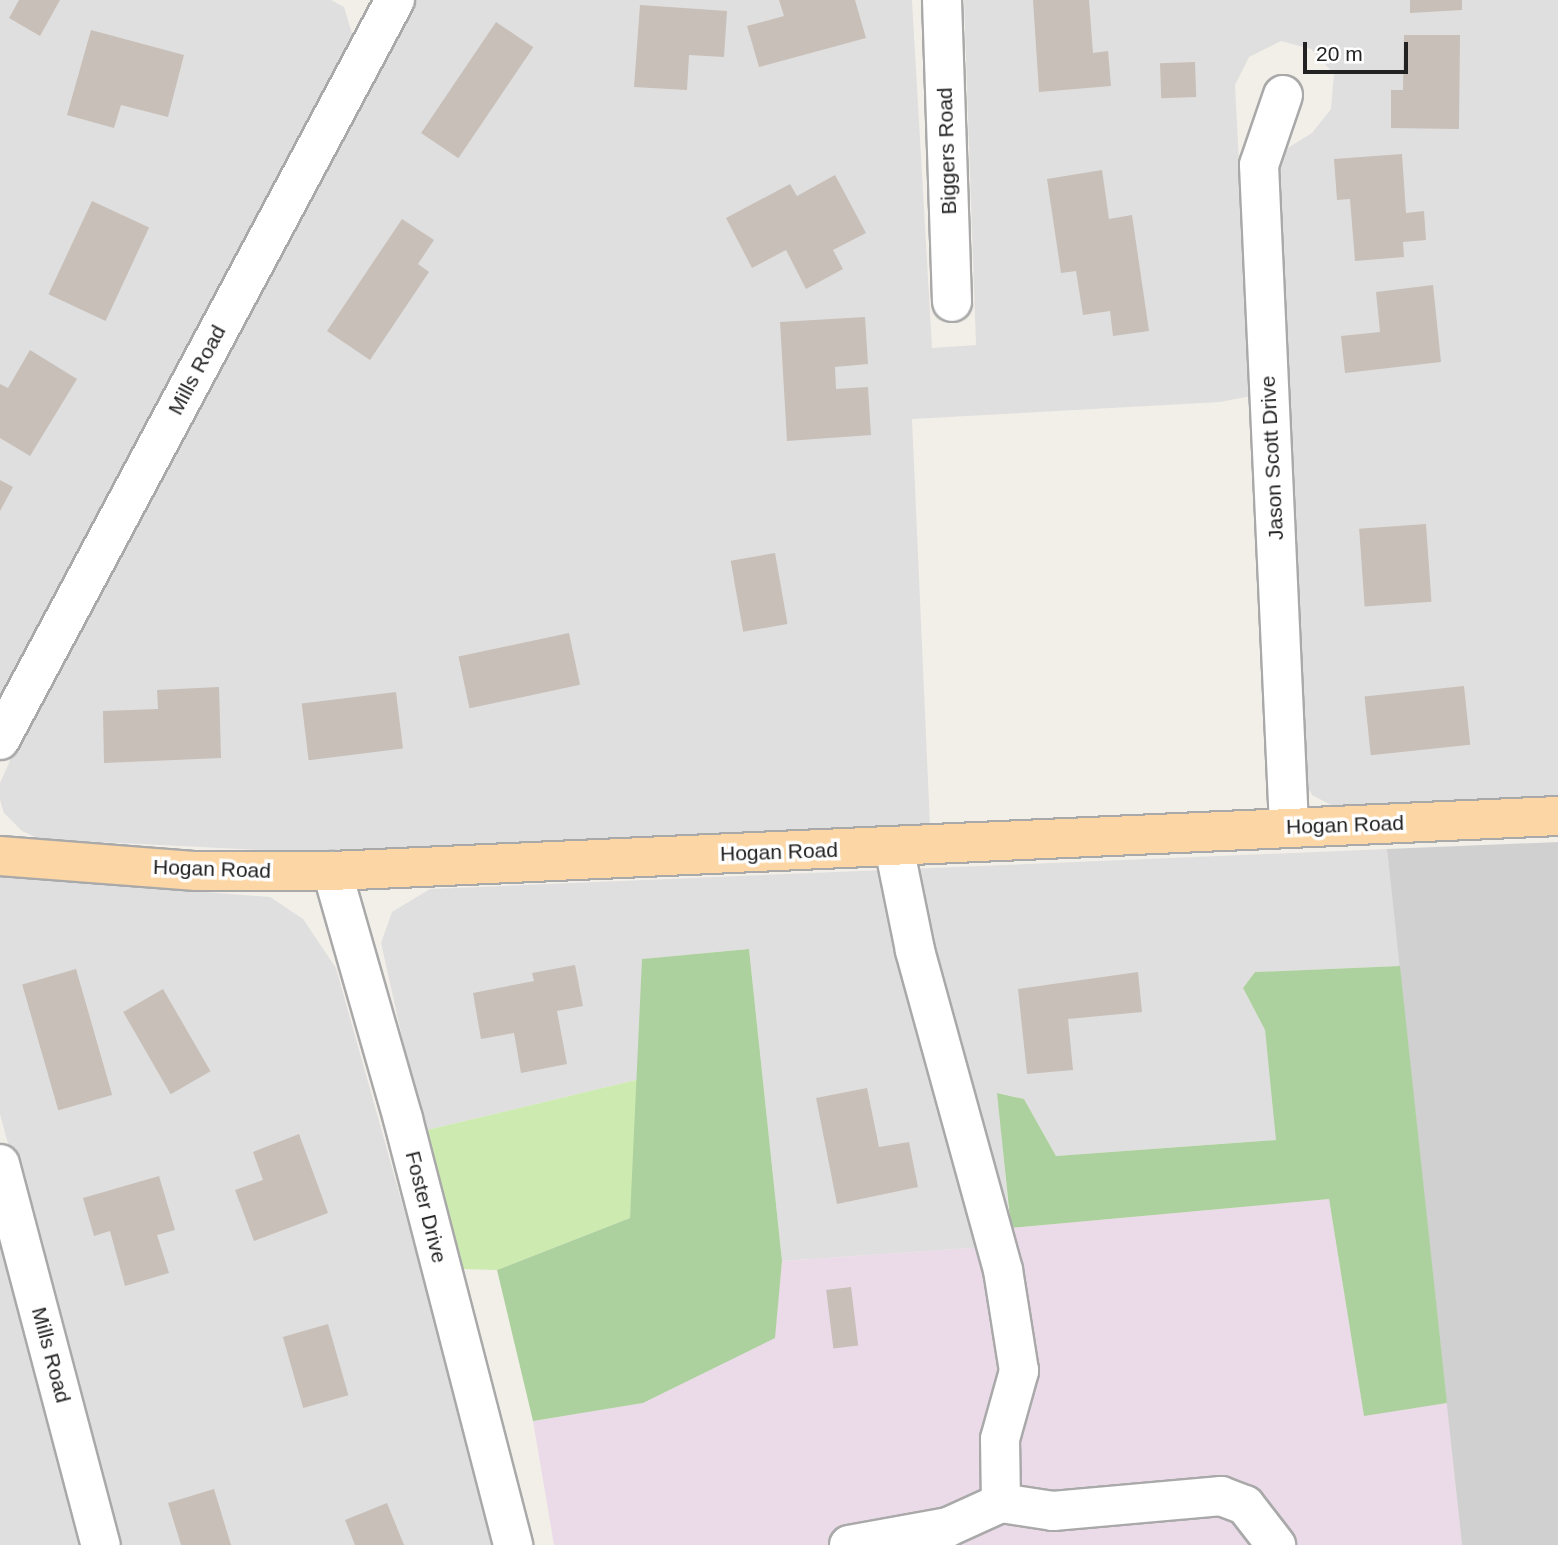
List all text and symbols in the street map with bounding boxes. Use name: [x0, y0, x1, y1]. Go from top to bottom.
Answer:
scale bar: [1306, 28, 1411, 72]
text: 20 m: [1316, 42, 1363, 65]
street label: Biggers Road: [932, 87, 962, 215]
street label: Mills Road: [163, 321, 231, 419]
street label: Jason Scott Drive: [1255, 375, 1289, 541]
street label: Hogan Road: [1286, 810, 1404, 840]
street label: Hogan Road: [720, 837, 838, 867]
street label: Hogan Road: [153, 854, 271, 884]
street label: Foster Drive: [400, 1148, 452, 1266]
street label: Mills Road: [26, 1304, 76, 1406]

